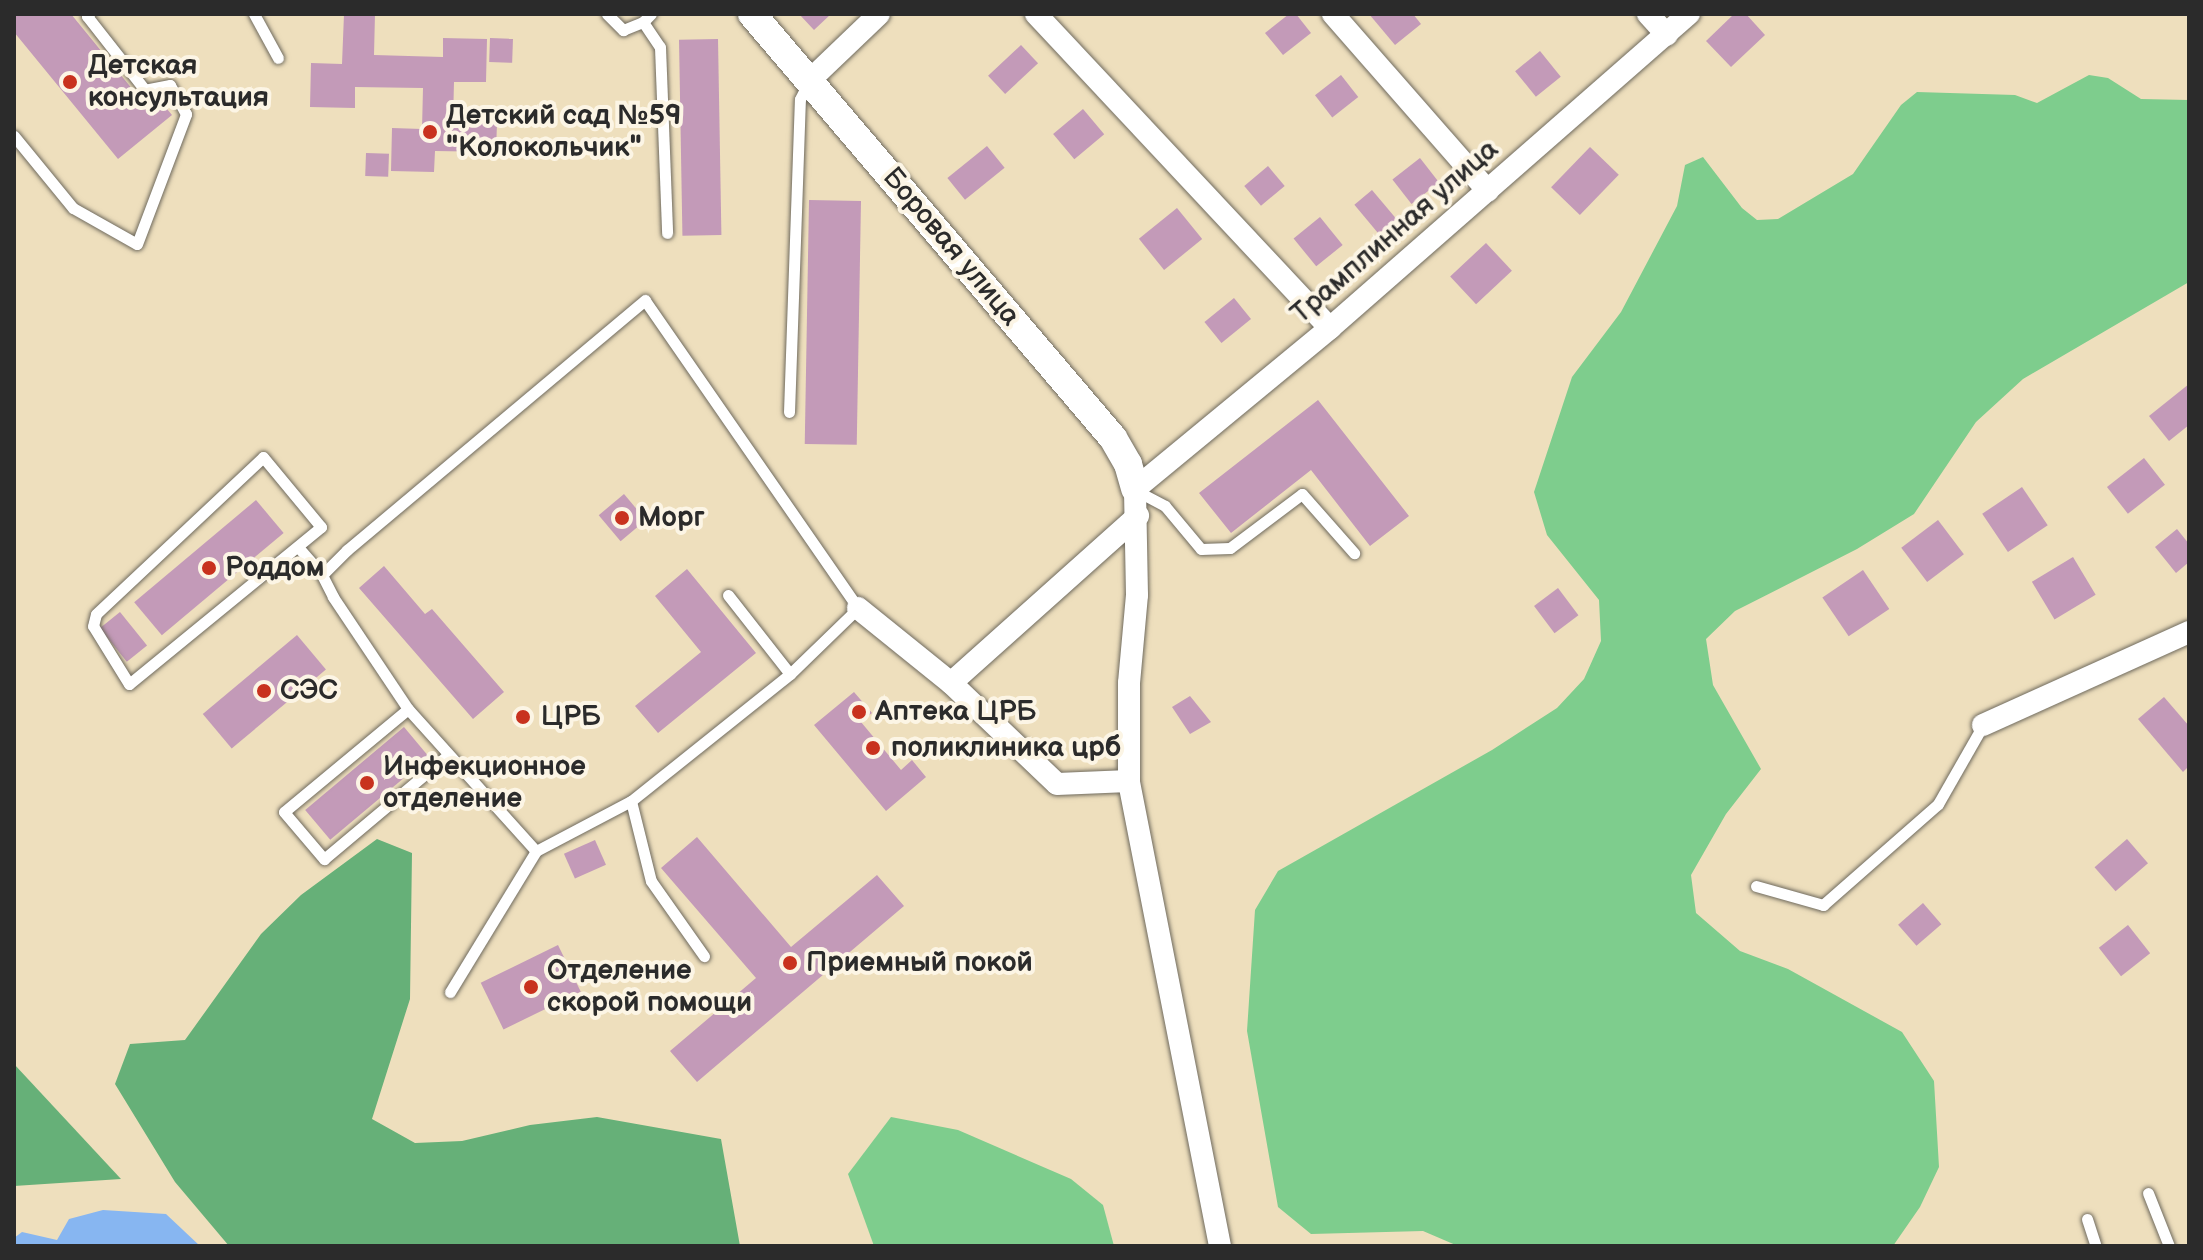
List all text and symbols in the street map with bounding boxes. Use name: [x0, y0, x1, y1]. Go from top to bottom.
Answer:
place label: Детская консультация: [88, 49, 269, 115]
marker: Детская консультация: [59, 71, 81, 93]
place label: Детский сад №59 "Колокольчик": [446, 99, 681, 165]
marker: Детский сад №59 "Колокольчик": [421, 123, 439, 141]
street label: Трамплинная улица: [1285, 133, 1505, 331]
street label: Боровая улица: [875, 161, 1027, 333]
place label: Морг: [638, 501, 705, 535]
marker: Морг: [613, 509, 631, 527]
place label: Роддом: [225, 551, 325, 585]
marker: Роддом: [200, 559, 218, 577]
place label: СЭС: [280, 674, 338, 708]
marker: СЭС: [255, 682, 273, 700]
place label: Аптека ЦРБ: [875, 695, 1036, 729]
place label: ЦРБ: [541, 700, 601, 734]
marker: Аптека ЦРБ: [850, 703, 868, 721]
marker: ЦРБ: [512, 706, 534, 728]
place label: поликлиника црб: [891, 731, 1121, 765]
marker: поликлиника црб: [862, 737, 884, 759]
place label: Инфекционное отделение: [383, 750, 586, 816]
marker: Инфекционное отделение: [358, 774, 376, 792]
place label: Приемный покой: [806, 946, 1033, 980]
place label: Отделение скорой помощи: [547, 954, 752, 1020]
marker: Приемный покой: [781, 954, 799, 972]
marker: Отделение скорой помощи: [522, 978, 540, 996]

